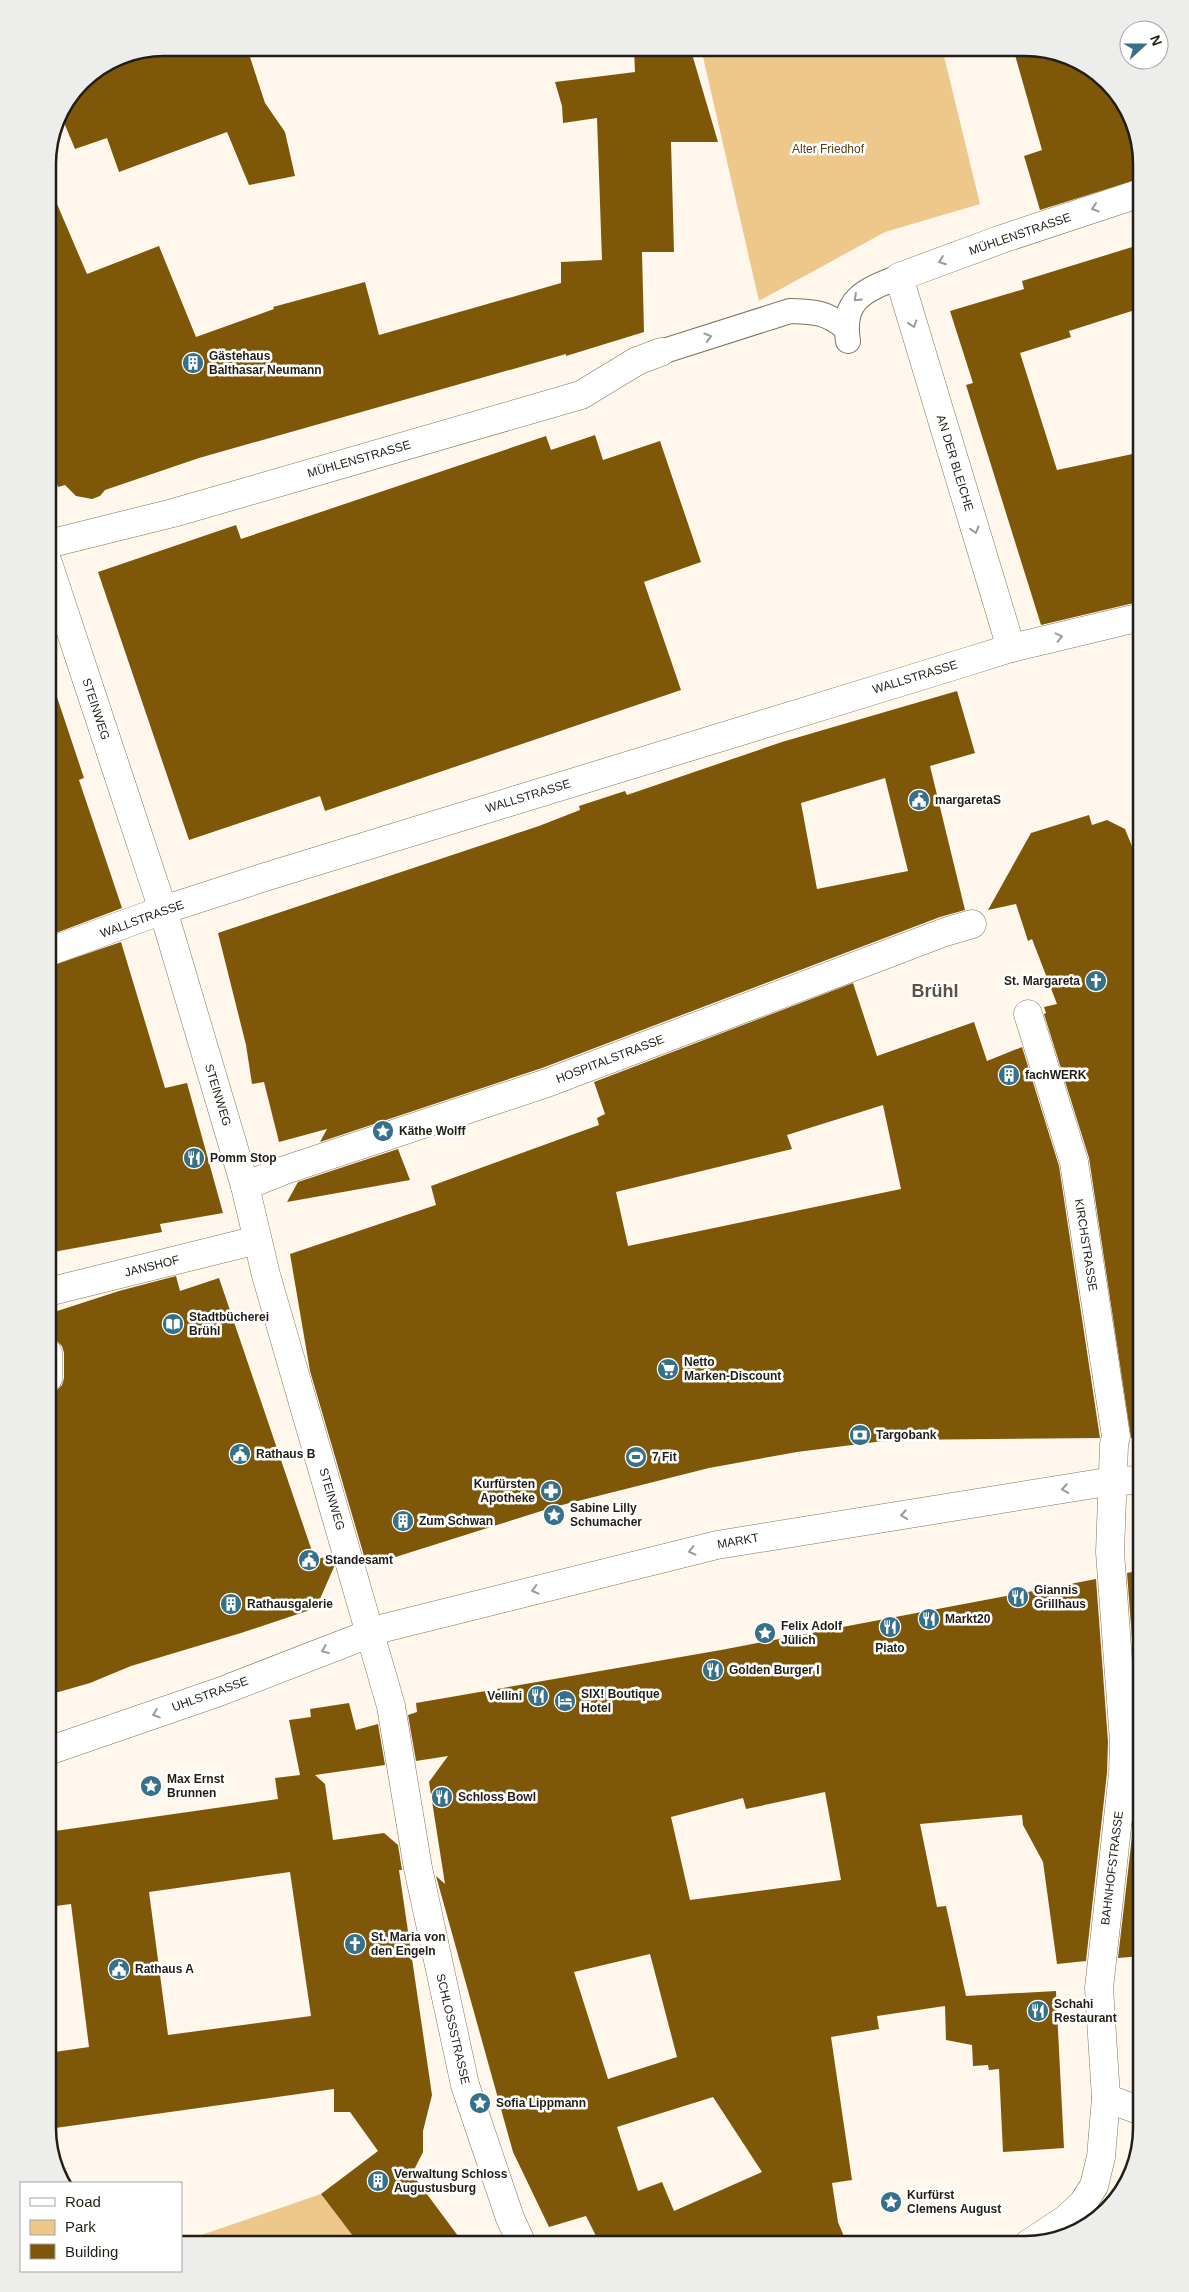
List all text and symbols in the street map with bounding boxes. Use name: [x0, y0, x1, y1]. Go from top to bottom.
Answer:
north arrow: [1119, 20, 1169, 70]
text: N: [1147, 33, 1165, 48]
park label: Alter Friedhof: [792, 142, 865, 156]
one-way arrow: [1091, 203, 1100, 213]
street label: MÜHLENSTRASSE: [967, 210, 1073, 258]
one-way arrow: [938, 255, 946, 265]
one-way arrow: [854, 292, 863, 301]
one-way arrow: [908, 319, 918, 327]
one-way arrow: [703, 333, 712, 343]
place label: Gästehaus Balthasar Neumann: [209, 349, 322, 377]
building icon: Gästehaus Balthasar Neumann: [181, 351, 205, 375]
street label: AN DER BLEICHE: [934, 413, 976, 513]
street label: MÜHLENSTRASSE: [306, 438, 412, 480]
one-way arrow: [970, 525, 980, 533]
one-way arrow: [1054, 632, 1063, 643]
street label: WALLSTRASSE: [871, 657, 959, 697]
street label: STEINWEG: [79, 676, 113, 742]
street label: WALLSTRASSE: [484, 776, 572, 816]
public building icon: margaretaS: [907, 788, 931, 812]
place label: margaretaS: [935, 793, 1001, 807]
street label: WALLSTRASSE: [98, 897, 186, 941]
church icon: St. Margareta: [1084, 969, 1108, 993]
place label: St. Margareta: [1004, 974, 1080, 988]
district label: Brühl: [912, 981, 959, 1001]
street label: HOSPITALSTRASSE: [554, 1032, 666, 1086]
street label: STEINWEG: [202, 1062, 234, 1128]
building icon: fachWERK: [997, 1063, 1021, 1087]
place label: fachWERK: [1025, 1068, 1087, 1082]
place icon: Käthe Wolff: [371, 1119, 395, 1143]
place label: Käthe Wolff: [399, 1124, 466, 1138]
restaurant icon: Pomm Stop: [182, 1146, 206, 1170]
place label: Pomm Stop: [210, 1151, 277, 1165]
street label: KIRCHSTRASSE: [1072, 1198, 1100, 1292]
street label: JANSHOF: [123, 1252, 181, 1280]
place label: Stadtbücherei Brühl: [189, 1310, 269, 1338]
library icon: Stadtbücherei Brühl: [161, 1312, 185, 1336]
place label: Netto Marken-Discount: [684, 1355, 781, 1383]
supermarket icon: Netto Marken-Discount: [656, 1357, 680, 1381]
bank icon: Targobank: [848, 1423, 872, 1447]
place label: Targobank: [876, 1428, 937, 1442]
public building icon: Rathaus B: [228, 1442, 252, 1466]
sports icon: 7 Fit: [624, 1445, 648, 1469]
place label: Rathaus B: [256, 1447, 316, 1461]
place label: 7 Fit: [652, 1450, 677, 1464]
street label: STEINWEG: [316, 1466, 348, 1532]
place label: Kurfürsten Apotheke: [474, 1477, 535, 1505]
pharmacy icon: Kurfürsten Apotheke: [539, 1479, 563, 1503]
one-way arrow: [1060, 1483, 1068, 1494]
place label: Sabine Lilly Schumacher: [570, 1501, 642, 1529]
place icon: Sabine Lilly Schumacher: [542, 1503, 566, 1527]
building icon: Zum Schwan: [391, 1509, 415, 1533]
one-way arrow: [900, 1509, 908, 1519]
place label: Zum Schwan: [419, 1514, 493, 1528]
street label: MARKT: [716, 1530, 761, 1552]
one-way arrow: [688, 1545, 697, 1556]
public building icon: Standesamt: [297, 1548, 321, 1572]
place label: Standesamt: [325, 1553, 393, 1567]
place label: Giannis Grillhaus: [1034, 1583, 1086, 1611]
one-way arrow: [530, 1584, 539, 1595]
restaurant icon: Giannis Grillhaus: [1006, 1585, 1030, 1609]
building icon: Rathausgalerie: [219, 1592, 243, 1616]
place label: Rathausgalerie: [247, 1597, 333, 1611]
restaurant icon: Markt20: [917, 1607, 941, 1631]
place label: Markt20: [945, 1612, 991, 1626]
restaurant icon: Piato: [878, 1615, 902, 1639]
place label: Felix Adolf Jülich: [781, 1619, 843, 1647]
place icon: Felix Adolf Jülich: [753, 1621, 777, 1645]
place label: Piato: [875, 1641, 905, 1655]
one-way arrow: [321, 1644, 330, 1654]
restaurant icon: Golden Burger I: [701, 1658, 725, 1682]
place label: Golden Burger I: [729, 1663, 820, 1677]
street label: UHLSTRASSE: [170, 1674, 250, 1714]
restaurant icon: Vellini: [526, 1684, 550, 1708]
place label: SIX! Boutique Hotel: [581, 1687, 660, 1715]
place label: Vellini: [487, 1689, 522, 1703]
hotel icon: SIX! Boutique Hotel: [553, 1689, 577, 1713]
one-way arrow: [153, 1708, 161, 1718]
place label: Max Ernst Brunnen: [167, 1772, 224, 1800]
place icon: Max Ernst Brunnen: [139, 1774, 163, 1798]
restaurant icon: Schloss Bowl: [430, 1785, 454, 1809]
place label: Schloss Bowl: [458, 1790, 536, 1804]
street label: BAHNHOFSTRASSE: [1098, 1810, 1126, 1926]
place label: St. Maria von den Engeln: [371, 1930, 446, 1958]
church icon: St. Maria von den Engeln: [343, 1932, 367, 1956]
public building icon: Rathaus A: [107, 1957, 131, 1981]
place label: Rathaus A: [135, 1962, 194, 1976]
street label: SCHLOSSSTRASSE: [433, 1972, 473, 2086]
place label: Schahi Restaurant: [1054, 1997, 1117, 2025]
restaurant icon: Schahi Restaurant: [1026, 1999, 1050, 2023]
place icon: Sofia Lippmann: [468, 2091, 492, 2115]
place label: Sofia Lippmann: [496, 2096, 586, 2110]
place label: Verwaltung Schloss Augustusburg: [394, 2167, 508, 2195]
building icon: Verwaltung Schloss Augustusburg: [366, 2169, 390, 2193]
legend: [20, 2182, 182, 2272]
place label: Kurfürst Clemens August: [907, 2188, 1001, 2216]
place icon: Kurfürst Clemens August: [879, 2190, 903, 2214]
text: Road: [65, 2193, 101, 2210]
text: Park: [65, 2218, 96, 2235]
text: Building: [65, 2243, 118, 2260]

